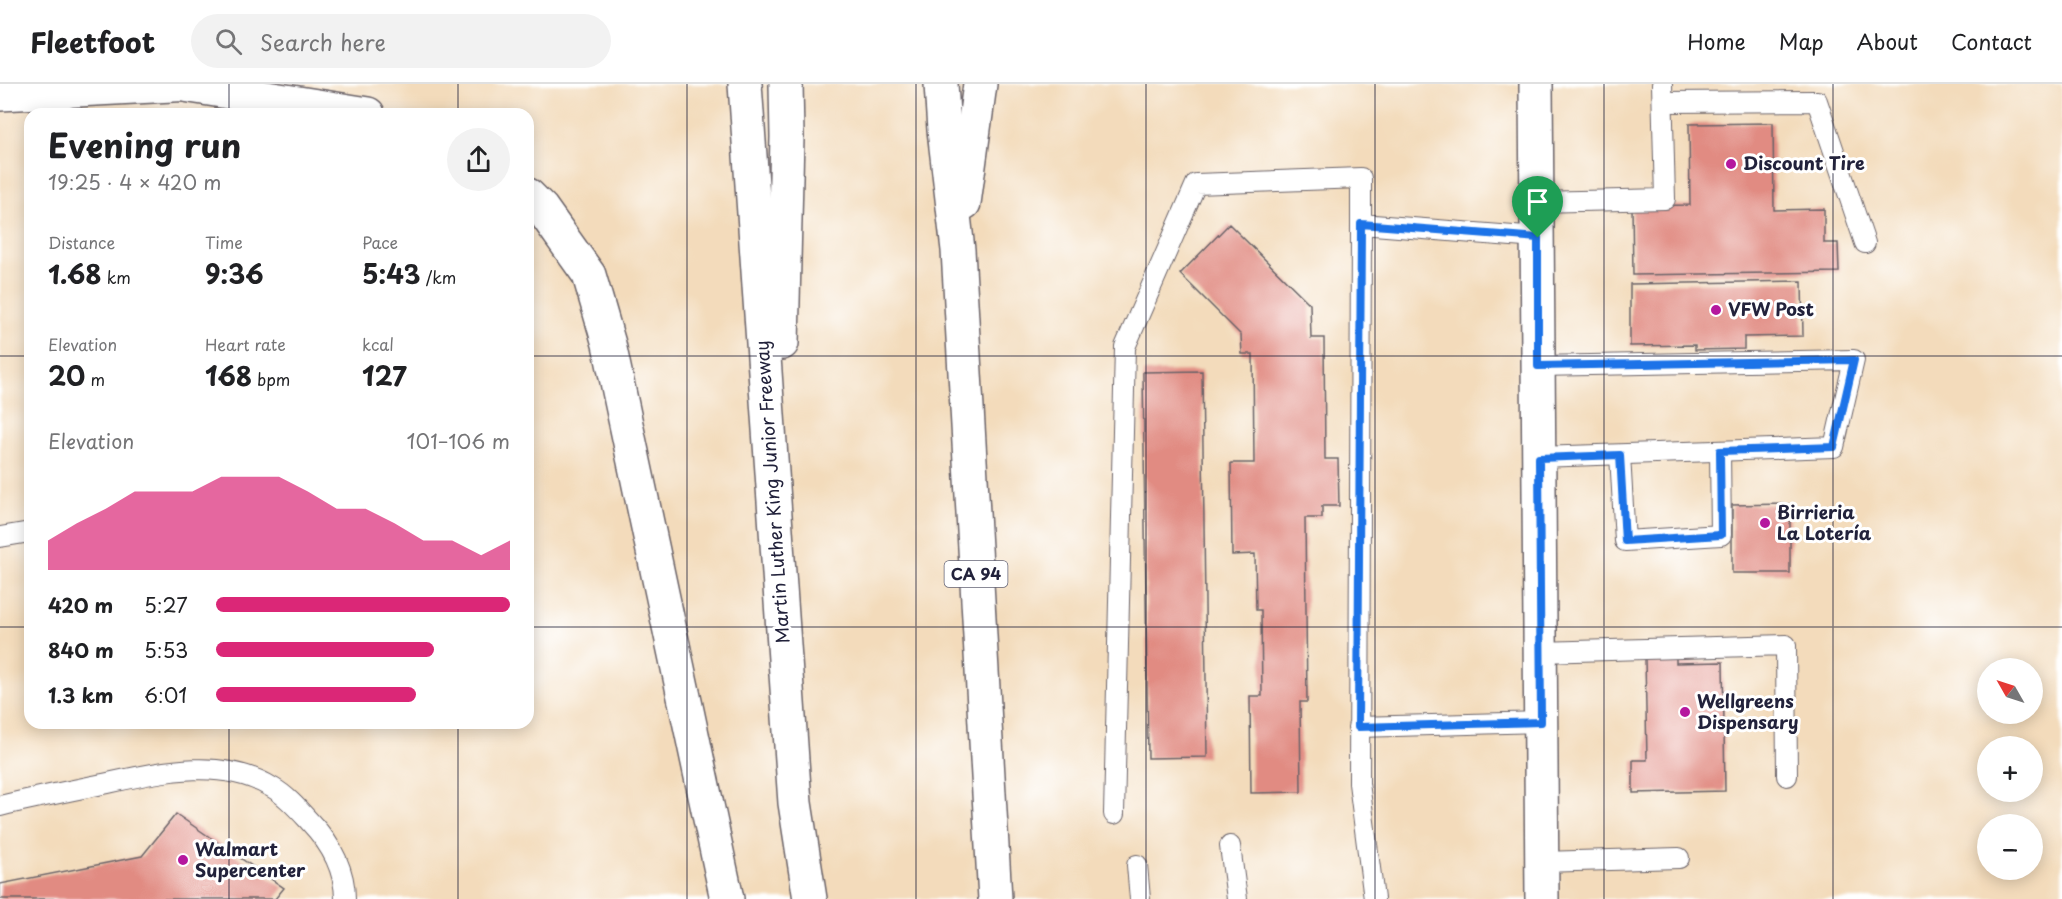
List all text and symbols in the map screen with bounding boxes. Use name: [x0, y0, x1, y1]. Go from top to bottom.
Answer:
search box: [191, 14, 611, 68]
text: Fleetfoot: [30, 20, 155, 63]
icon: search: [212, 25, 245, 58]
text: Search here: [260, 25, 386, 58]
text: Home: [1687, 25, 1746, 57]
text: Map: [1779, 25, 1824, 57]
text: About: [1857, 25, 1918, 57]
text: Contact: [1951, 25, 2032, 57]
text: Evening run: [48, 119, 241, 169]
button: share: [447, 128, 510, 191]
place label: Discount Tire: [1743, 149, 1865, 176]
marker: Discount Tire: [1724, 157, 1738, 171]
text: 19:25 · 4 × 420 m: [48, 167, 221, 197]
pin: [1512, 176, 1563, 238]
icon: arrive: [1521, 185, 1554, 218]
text: Distance: [48, 230, 115, 254]
text: Time: [205, 230, 243, 254]
text: Pace: [362, 230, 398, 254]
text: 1.68: [48, 254, 102, 293]
text: 9:36: [205, 254, 264, 293]
text: 5:43: [362, 254, 421, 293]
text: km: [102, 265, 131, 289]
text: /km: [421, 265, 456, 289]
place label: VFW Post: [1728, 295, 1814, 322]
marker: VFW Post: [1709, 303, 1723, 317]
text: Elevation: [48, 332, 117, 356]
text: Heart rate: [205, 332, 286, 356]
text: kcal: [362, 332, 394, 356]
street label: Martin Luther King Junior Freeway: [747, 340, 796, 645]
text: 20: [48, 356, 85, 395]
text: 168: [205, 356, 252, 395]
text: 127: [362, 356, 407, 395]
text: m: [85, 367, 105, 391]
text: bpm: [252, 367, 290, 391]
text: Elevation: [48, 426, 134, 456]
text: 101–106 m: [407, 426, 510, 456]
place label: Birrieria La Lotería: [1777, 498, 1872, 546]
marker: Birrieria La Lotería: [1758, 516, 1772, 530]
road number: CA 94: [944, 561, 1008, 587]
text: 420 m: [48, 590, 113, 620]
text: 5:27: [144, 590, 188, 620]
text: 840 m: [48, 635, 114, 665]
text: 5:53: [144, 635, 188, 665]
north arrow: [1977, 658, 2043, 724]
map controls: [1977, 658, 2043, 880]
text: 1.3 km: [48, 680, 114, 710]
text: 6:01: [144, 680, 187, 710]
place label: Wellgreens Dispensary: [1697, 687, 1799, 735]
marker: Wellgreens Dispensary: [1678, 705, 1692, 719]
button: +: [1977, 736, 2043, 802]
button: −: [1977, 814, 2043, 880]
place label: Walmart Supercenter: [195, 835, 306, 883]
marker: Walmart Supercenter: [176, 853, 190, 867]

